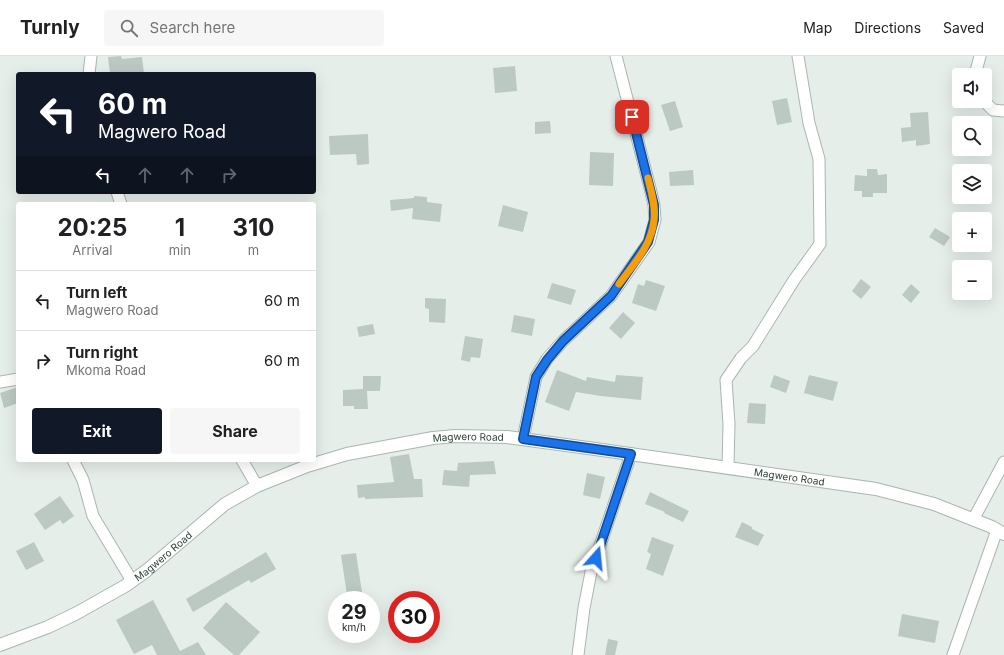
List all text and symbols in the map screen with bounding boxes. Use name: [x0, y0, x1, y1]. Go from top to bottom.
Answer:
search box: [104, 10, 384, 46]
text: Turnly: [20, 16, 80, 39]
icon: search: [118, 17, 140, 39]
text: Search here: [150, 18, 235, 37]
text: Map: [803, 19, 832, 36]
text: Directions: [854, 19, 921, 36]
text: Saved: [943, 19, 984, 36]
map controls: [952, 68, 992, 300]
button: sound: [952, 68, 992, 108]
text: 60 m: [98, 87, 167, 121]
icon: left: [32, 88, 84, 140]
pin: [615, 100, 649, 134]
icon: arrive: [621, 106, 643, 128]
button: search: [952, 116, 992, 156]
text: Magwero Road: [98, 121, 226, 142]
icon: left: [92, 164, 114, 186]
icon: ahead: [134, 164, 156, 186]
icon: ahead: [176, 164, 198, 186]
icon: right: [218, 164, 240, 186]
button: layers: [952, 164, 992, 204]
button: +: [952, 212, 992, 252]
text: 20:25: [57, 213, 127, 242]
text: 1: [175, 213, 185, 242]
text: 310: [232, 213, 274, 242]
text: Arrival: [72, 242, 112, 258]
text: min: [169, 242, 191, 258]
text: m: [248, 242, 259, 258]
button: −: [952, 260, 992, 300]
text: Turn left: [66, 283, 127, 302]
icon: left: [32, 290, 54, 312]
text: 60 m: [264, 291, 300, 310]
text: Magwero Road: [66, 302, 159, 318]
text: Turn right: [66, 343, 138, 362]
icon: right: [32, 350, 54, 372]
text: 60 m: [264, 351, 300, 370]
text: Mkoma Road: [66, 362, 146, 378]
button: Exit: [32, 408, 162, 454]
button: Share: [170, 408, 300, 454]
street label: Magwero Road: [432, 430, 504, 444]
street label: Magwero Road: [753, 466, 825, 488]
street label: Magwero Road: [132, 529, 194, 583]
position arrow: [575, 537, 617, 579]
speed limit sign: 30: [388, 591, 440, 643]
text: 29: [341, 600, 367, 624]
text: km/h: [342, 621, 366, 633]

